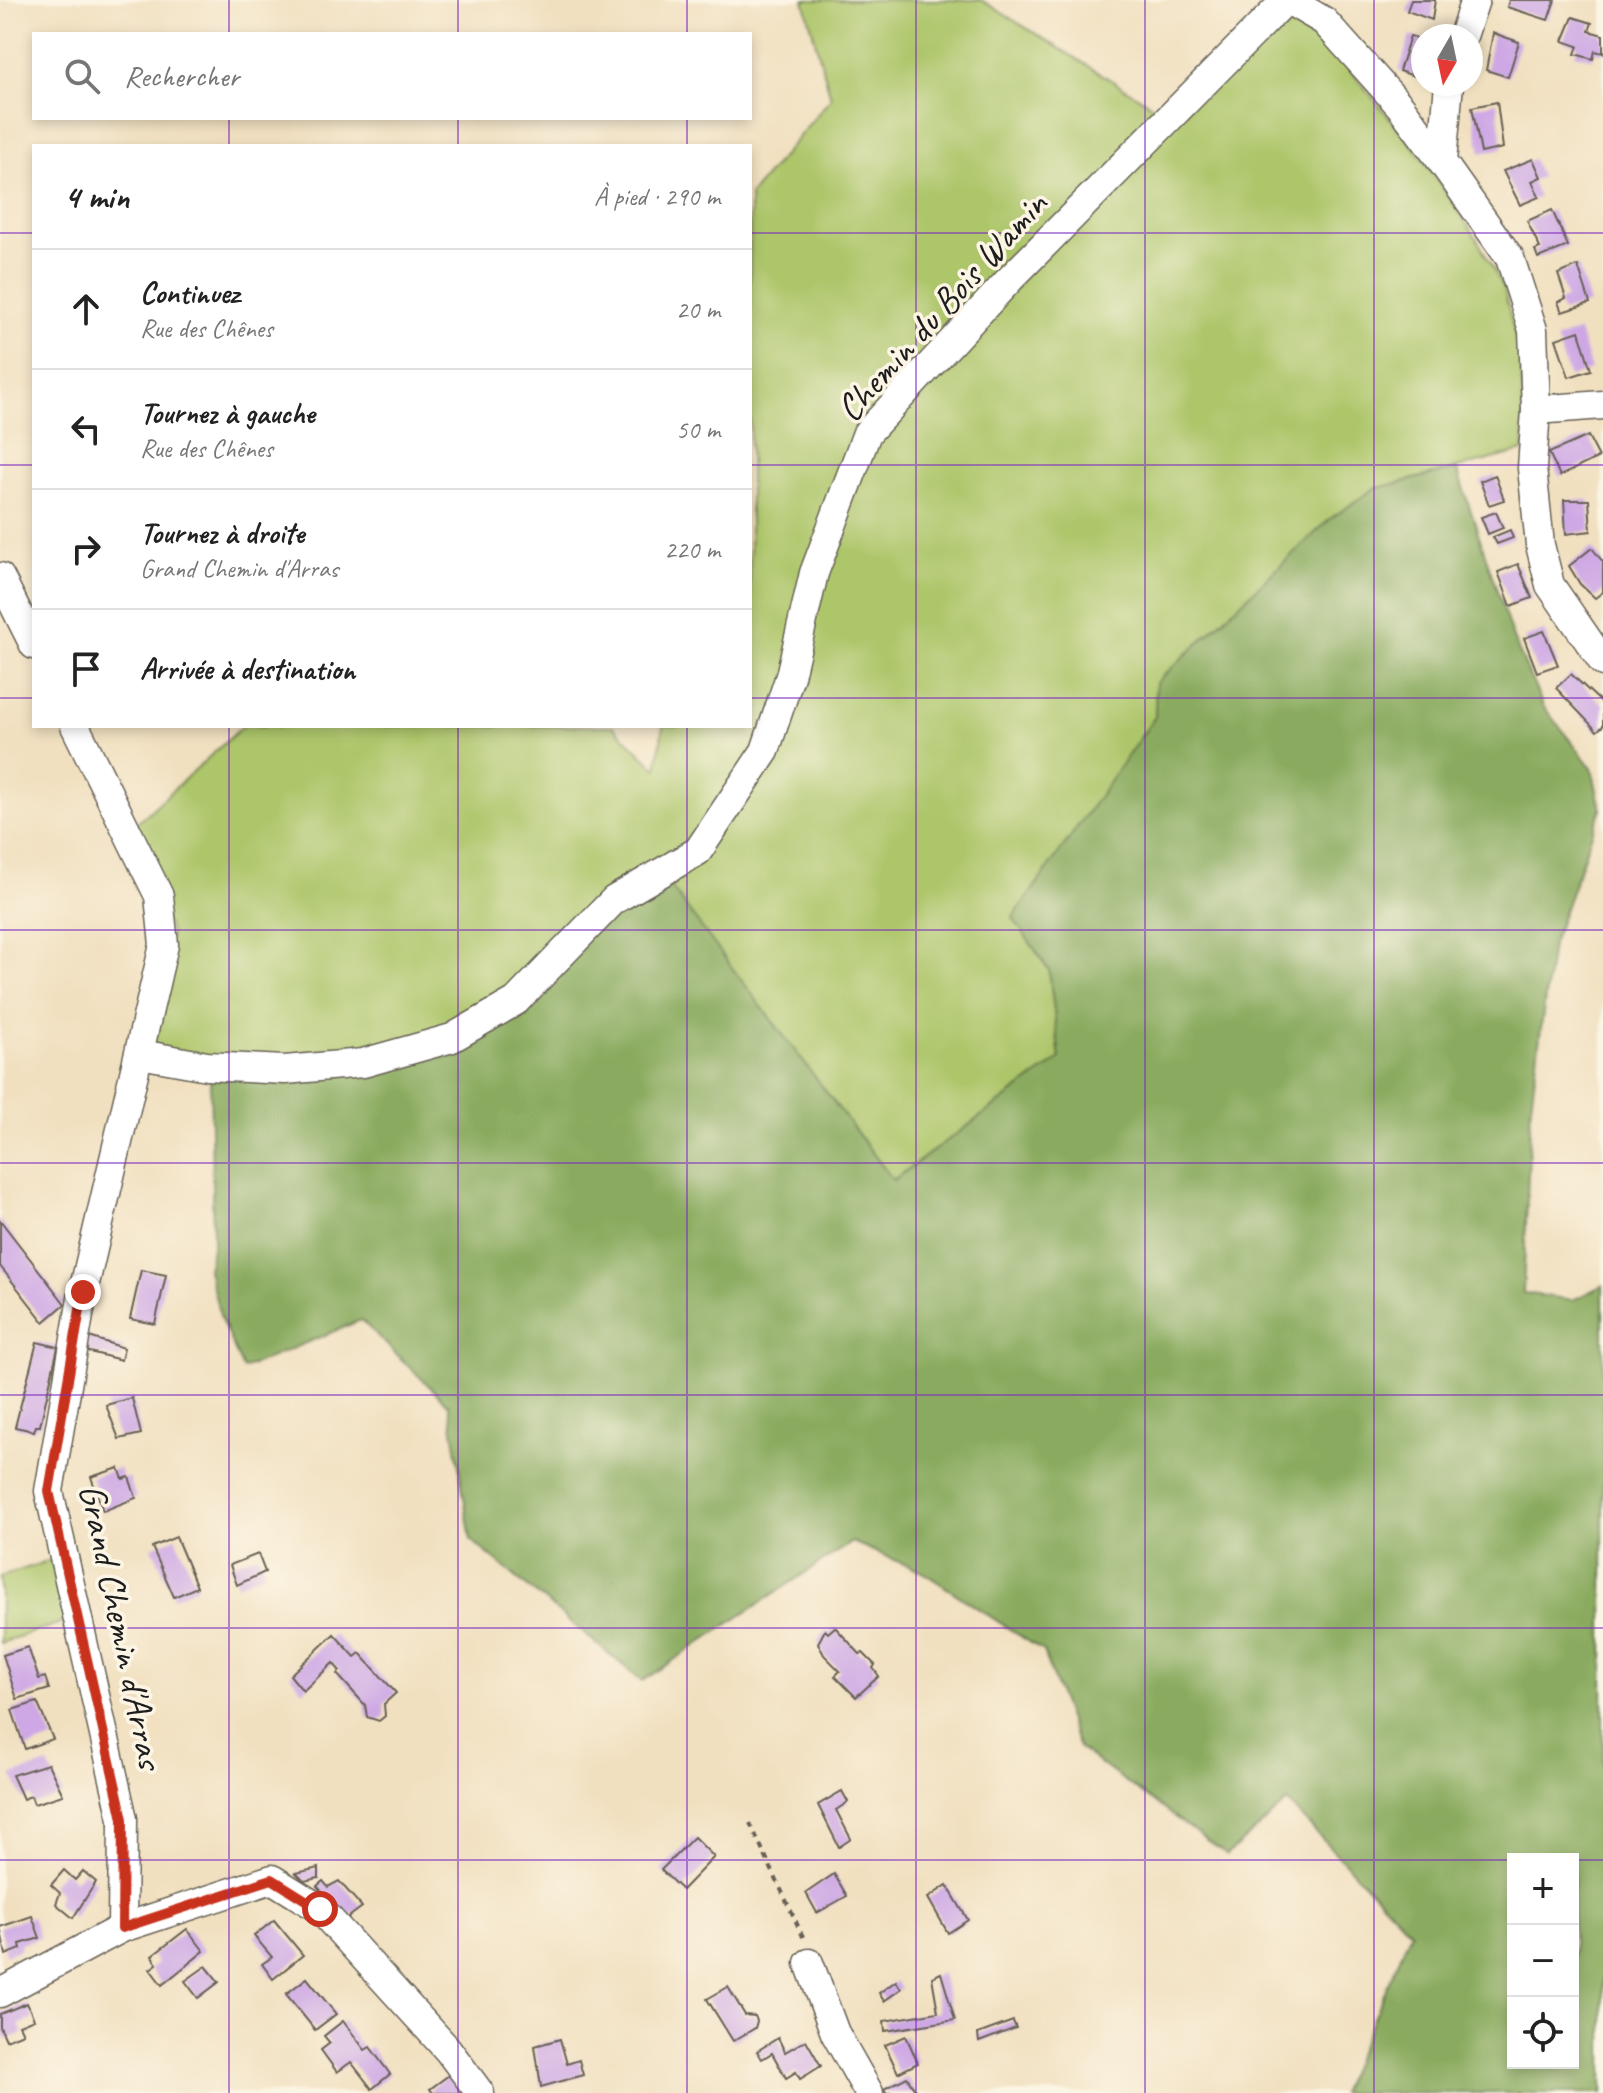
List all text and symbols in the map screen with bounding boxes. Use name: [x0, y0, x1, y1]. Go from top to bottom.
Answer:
north arrow: [1411, 24, 1483, 96]
search box: [32, 32, 752, 120]
icon: search: [60, 54, 104, 98]
text: Rechercher: [124, 57, 239, 95]
text: 4 min: [64, 175, 129, 218]
text: À pied · 290 m: [594, 180, 720, 213]
street label: Chemin du Bois Wamin: [826, 180, 1058, 431]
text: Continuez: [140, 274, 239, 312]
icon: ahead: [64, 287, 108, 331]
text: 20 m: [676, 293, 720, 326]
text: Rue des Chênes: [140, 312, 273, 345]
text: Tournez à gauche: [140, 394, 315, 432]
icon: left: [64, 407, 108, 451]
text: 50 m: [676, 413, 720, 446]
text: Rue des Chênes: [140, 432, 273, 465]
text: Tournez à droite: [140, 514, 304, 552]
icon: right: [64, 527, 108, 571]
text: 220 m: [664, 533, 720, 566]
text: Grand Chemin d'Arras: [140, 552, 338, 585]
icon: arrive: [64, 647, 108, 691]
text: Arrivée à destination: [140, 650, 355, 688]
route end: [65, 1274, 101, 1310]
street label: Grand Chemin d'Arras: [68, 1479, 175, 1776]
map controls: [1507, 1853, 1579, 2069]
button: +: [1507, 1853, 1579, 1925]
route start: [302, 1891, 338, 1927]
button: −: [1507, 1925, 1579, 1997]
button: locate: [1507, 1997, 1579, 2069]

